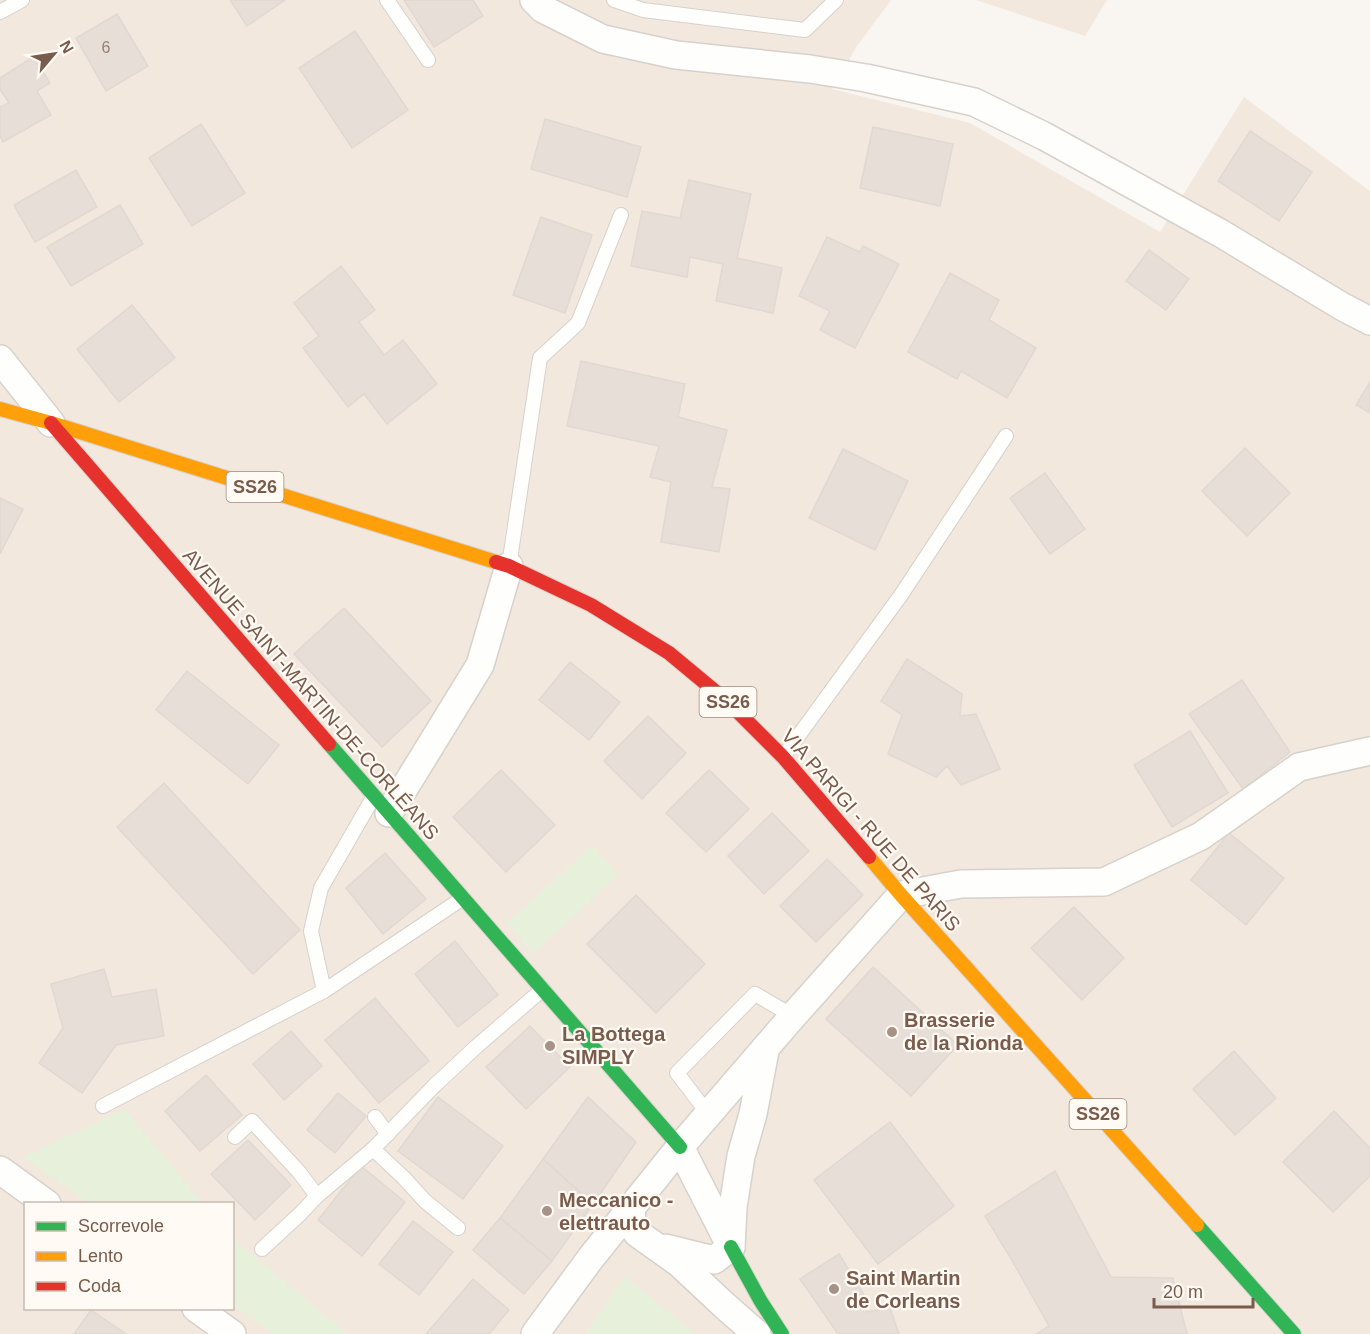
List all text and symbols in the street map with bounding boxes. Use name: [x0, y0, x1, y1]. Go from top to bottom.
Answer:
north arrow: [24, 24, 84, 84]
text: N: [56, 38, 77, 56]
house number: 6: [102, 39, 111, 56]
road number: SS26: [226, 472, 284, 502]
street label: AVENUE SAINT-MARTIN-DE-CORLÉANS: [179, 544, 443, 844]
road number: SS26: [700, 687, 756, 717]
street label: VIA PARIGI - RUE DE PARIS: [777, 725, 965, 935]
place label: Brasserie de la Rionda: [904, 1009, 1024, 1054]
place label: La Bottega SIMPLY: [562, 1023, 666, 1068]
marker: Brasserie de la Rionda: [885, 1025, 899, 1039]
marker: La Bottega SIMPLY: [543, 1039, 557, 1053]
road number: SS26: [1070, 1099, 1126, 1129]
place label: Meccanico - elettrauto: [559, 1189, 673, 1234]
legend: [24, 1202, 234, 1310]
marker: Meccanico - elettrauto: [540, 1204, 554, 1218]
text: Scorrevole: [78, 1216, 164, 1236]
text: Lento: [78, 1246, 123, 1266]
place label: Saint Martin de Corleans: [846, 1267, 960, 1312]
scale bar: [1154, 1271, 1253, 1309]
text: Coda: [78, 1276, 122, 1296]
marker: Saint Martin de Corleans: [827, 1282, 841, 1296]
text: 20 m: [1163, 1282, 1203, 1302]

